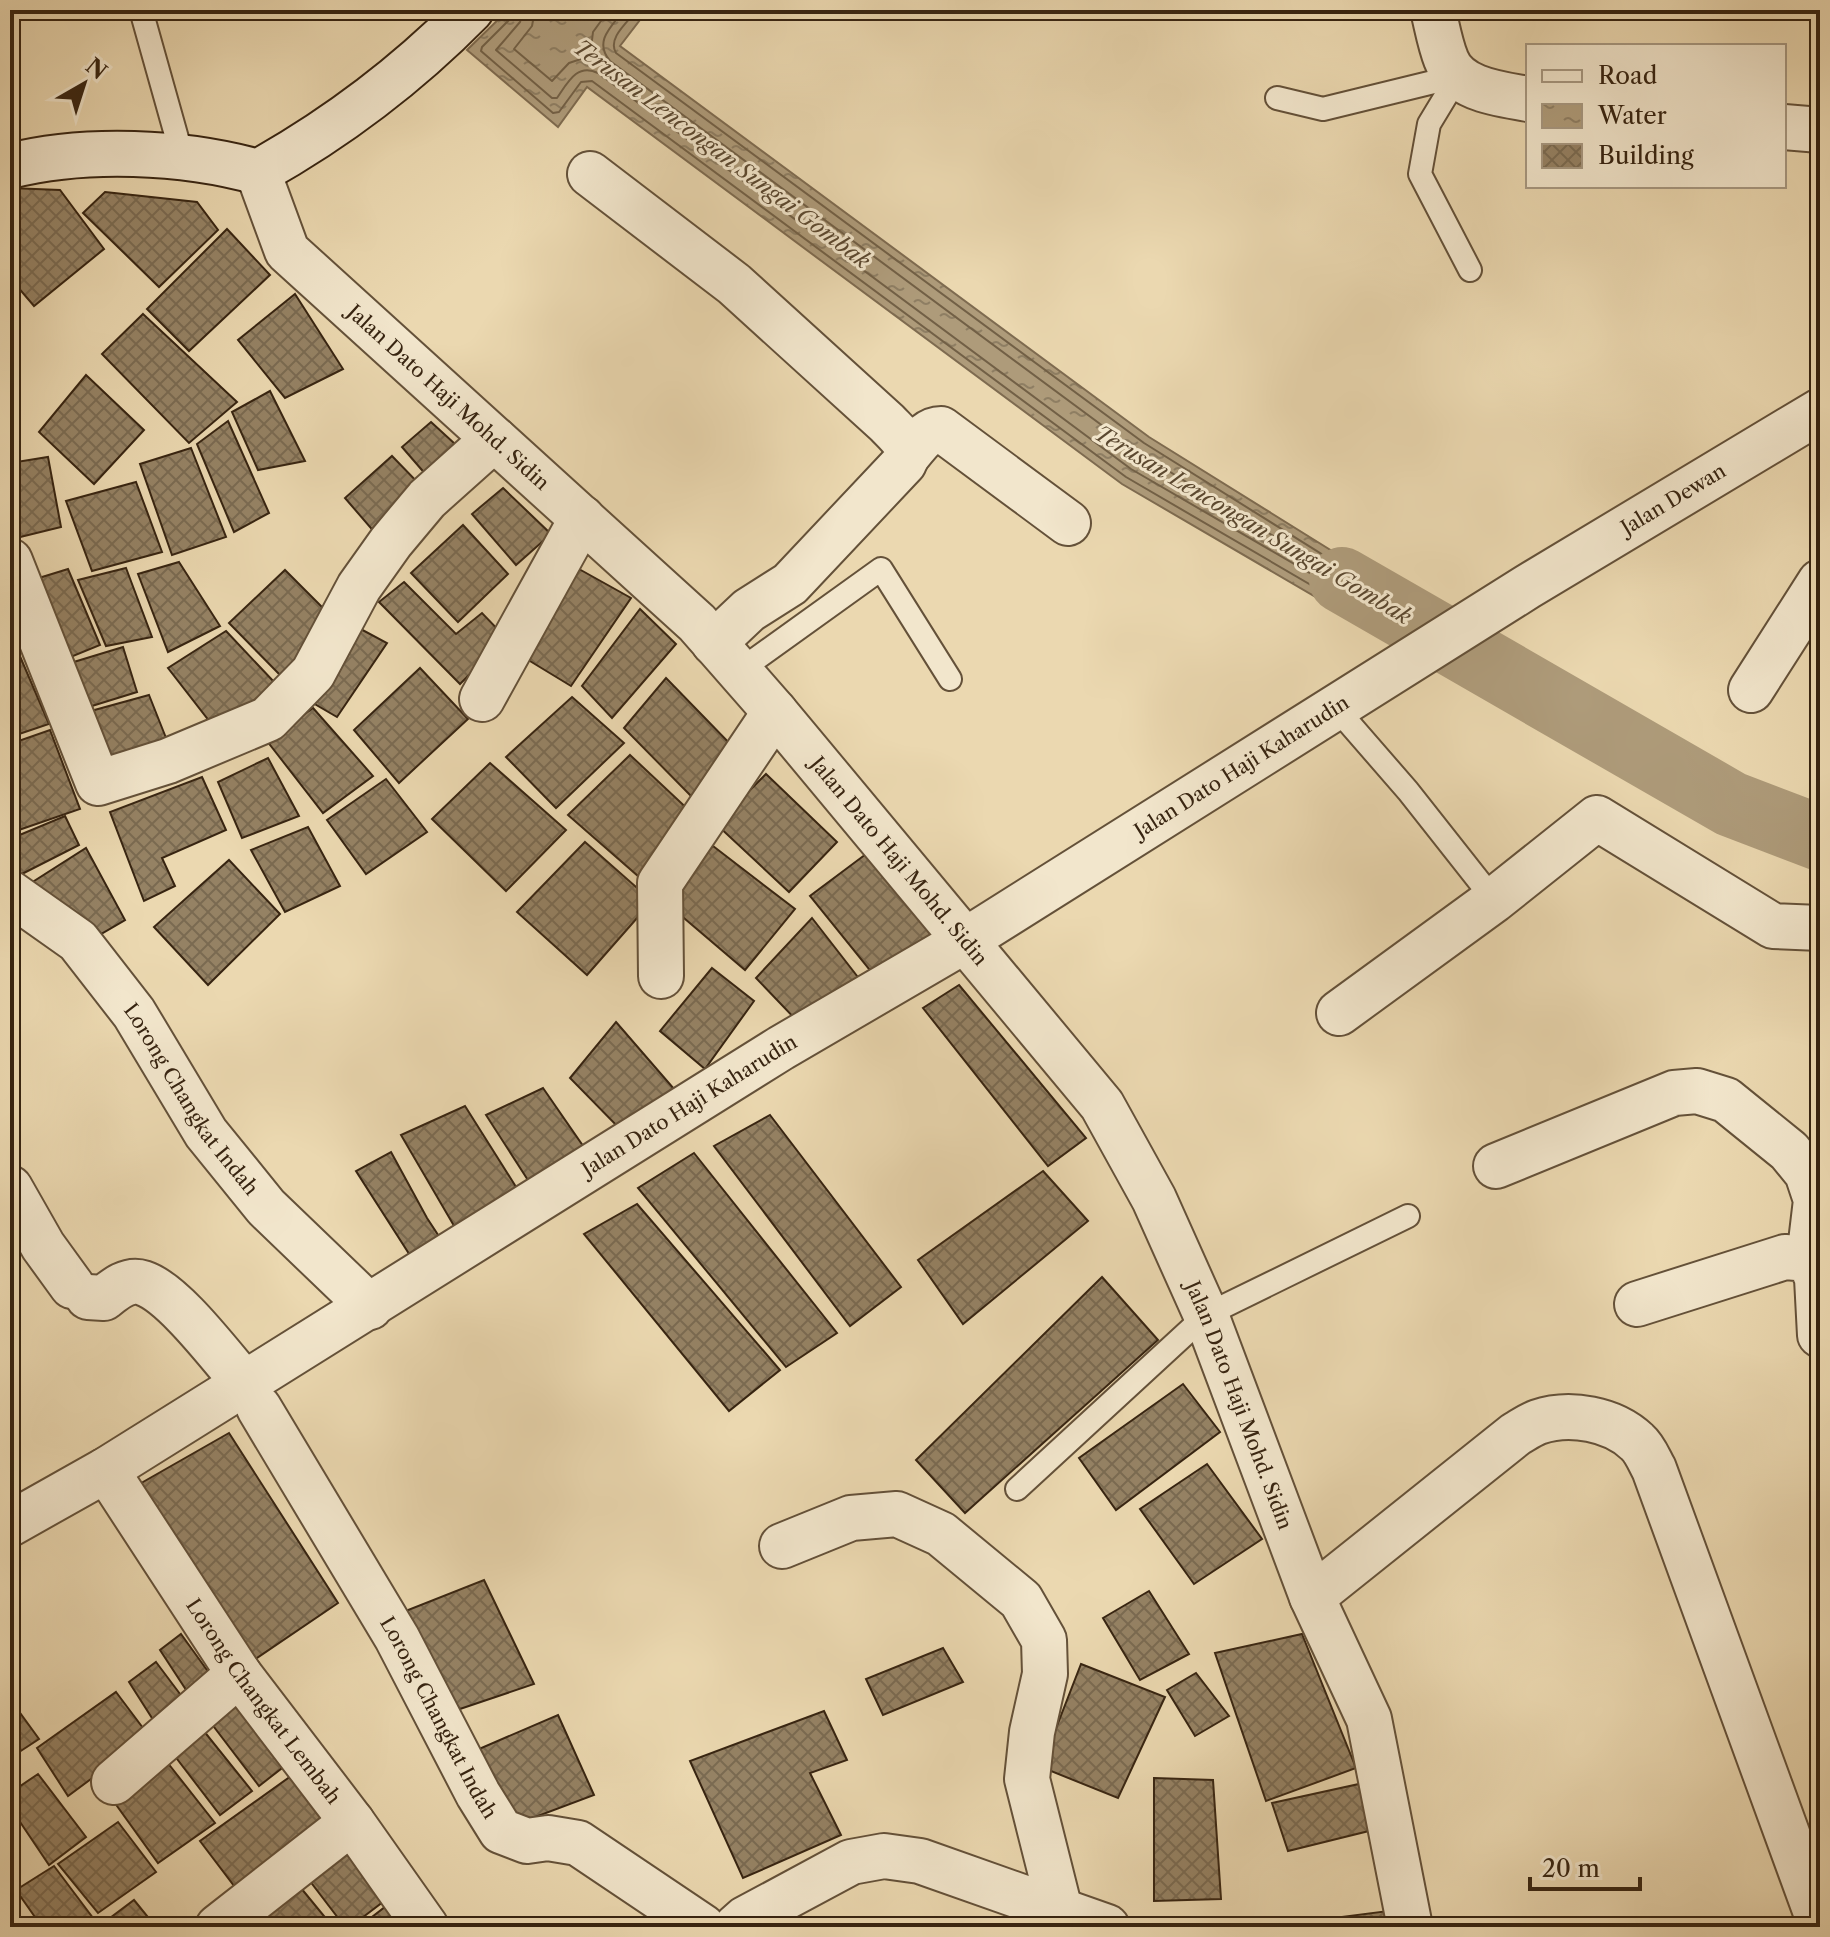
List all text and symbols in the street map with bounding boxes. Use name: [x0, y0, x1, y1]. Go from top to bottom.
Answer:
water label: Terusan Lencongan Sungai Gombak: [568, 34, 876, 275]
north arrow: [44, 44, 124, 124]
legend: [1526, 44, 1786, 188]
text: N: [80, 52, 112, 85]
text: Road: [1598, 61, 1658, 90]
text: Water: [1597, 101, 1667, 130]
text: Building: [1598, 141, 1694, 170]
street label: Jalan Dato Haji Mohd. Sidin: [340, 298, 555, 495]
water label: Terusan Lencongan Sungai Gombak: [1090, 420, 1416, 631]
street label: Jalan Dewan: [1614, 458, 1731, 541]
street label: Jalan Dato Haji Kaharudin: [1127, 690, 1354, 845]
street label: Jalan Dato Haji Mohd. Sidin: [803, 750, 993, 971]
street label: Lorong Changkat Indah: [119, 998, 264, 1200]
street label: Jalan Dato Haji Kaharudin: [575, 1029, 801, 1183]
street label: Jalan Dato Haji Mohd. Sidin: [1179, 1275, 1298, 1533]
street label: Lorong Changkat Lembah: [181, 1594, 346, 1809]
street label: Lorong Changkat Indah: [375, 1612, 503, 1823]
scale bar: [1530, 1841, 1640, 1891]
text: 20 m: [1542, 1854, 1600, 1883]

